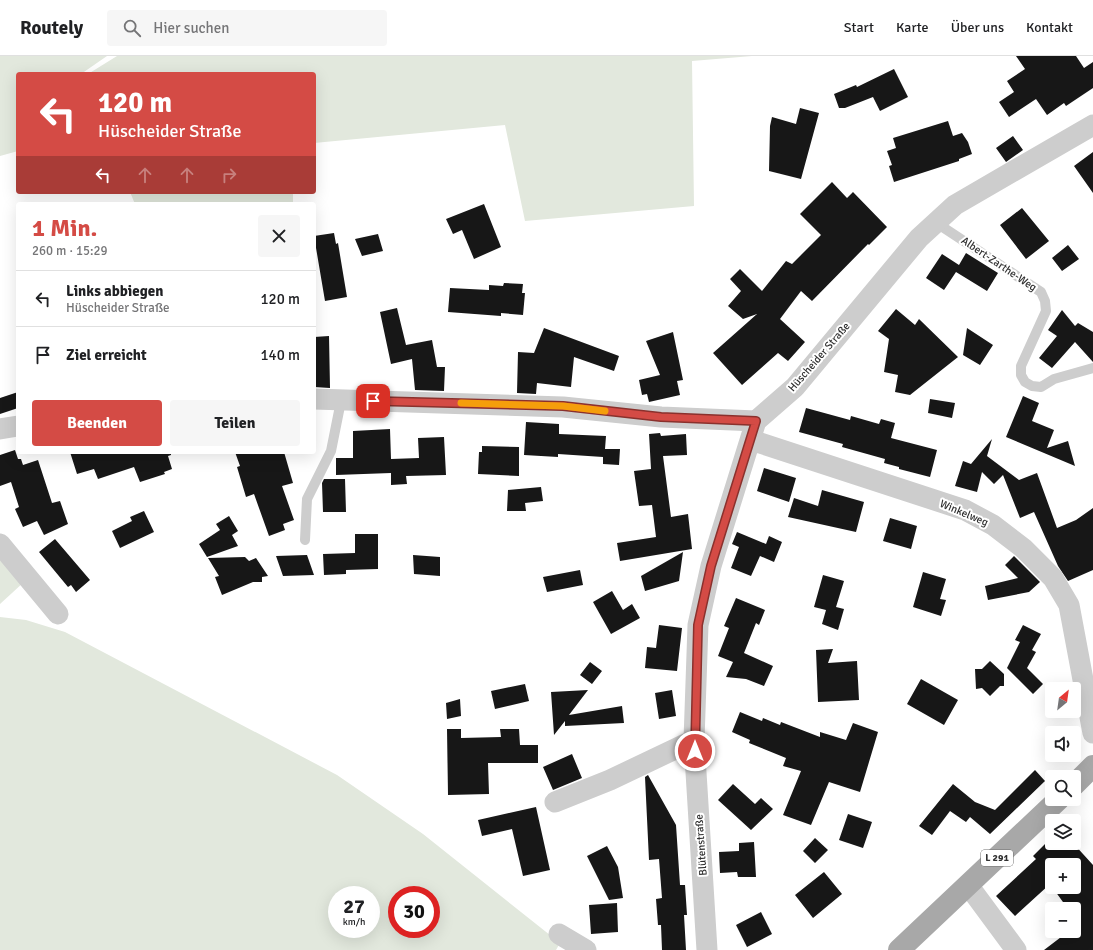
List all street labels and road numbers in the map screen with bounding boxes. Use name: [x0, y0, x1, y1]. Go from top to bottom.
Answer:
street label: Albert-Zarthe-Weg: [959, 234, 1039, 294]
street label: Hüscheider Straße: [785, 320, 853, 394]
street label: Winkelweg: [938, 497, 990, 529]
street label: Blütenstraße: [692, 814, 710, 876]
road number: L 291: [981, 850, 1013, 866]

